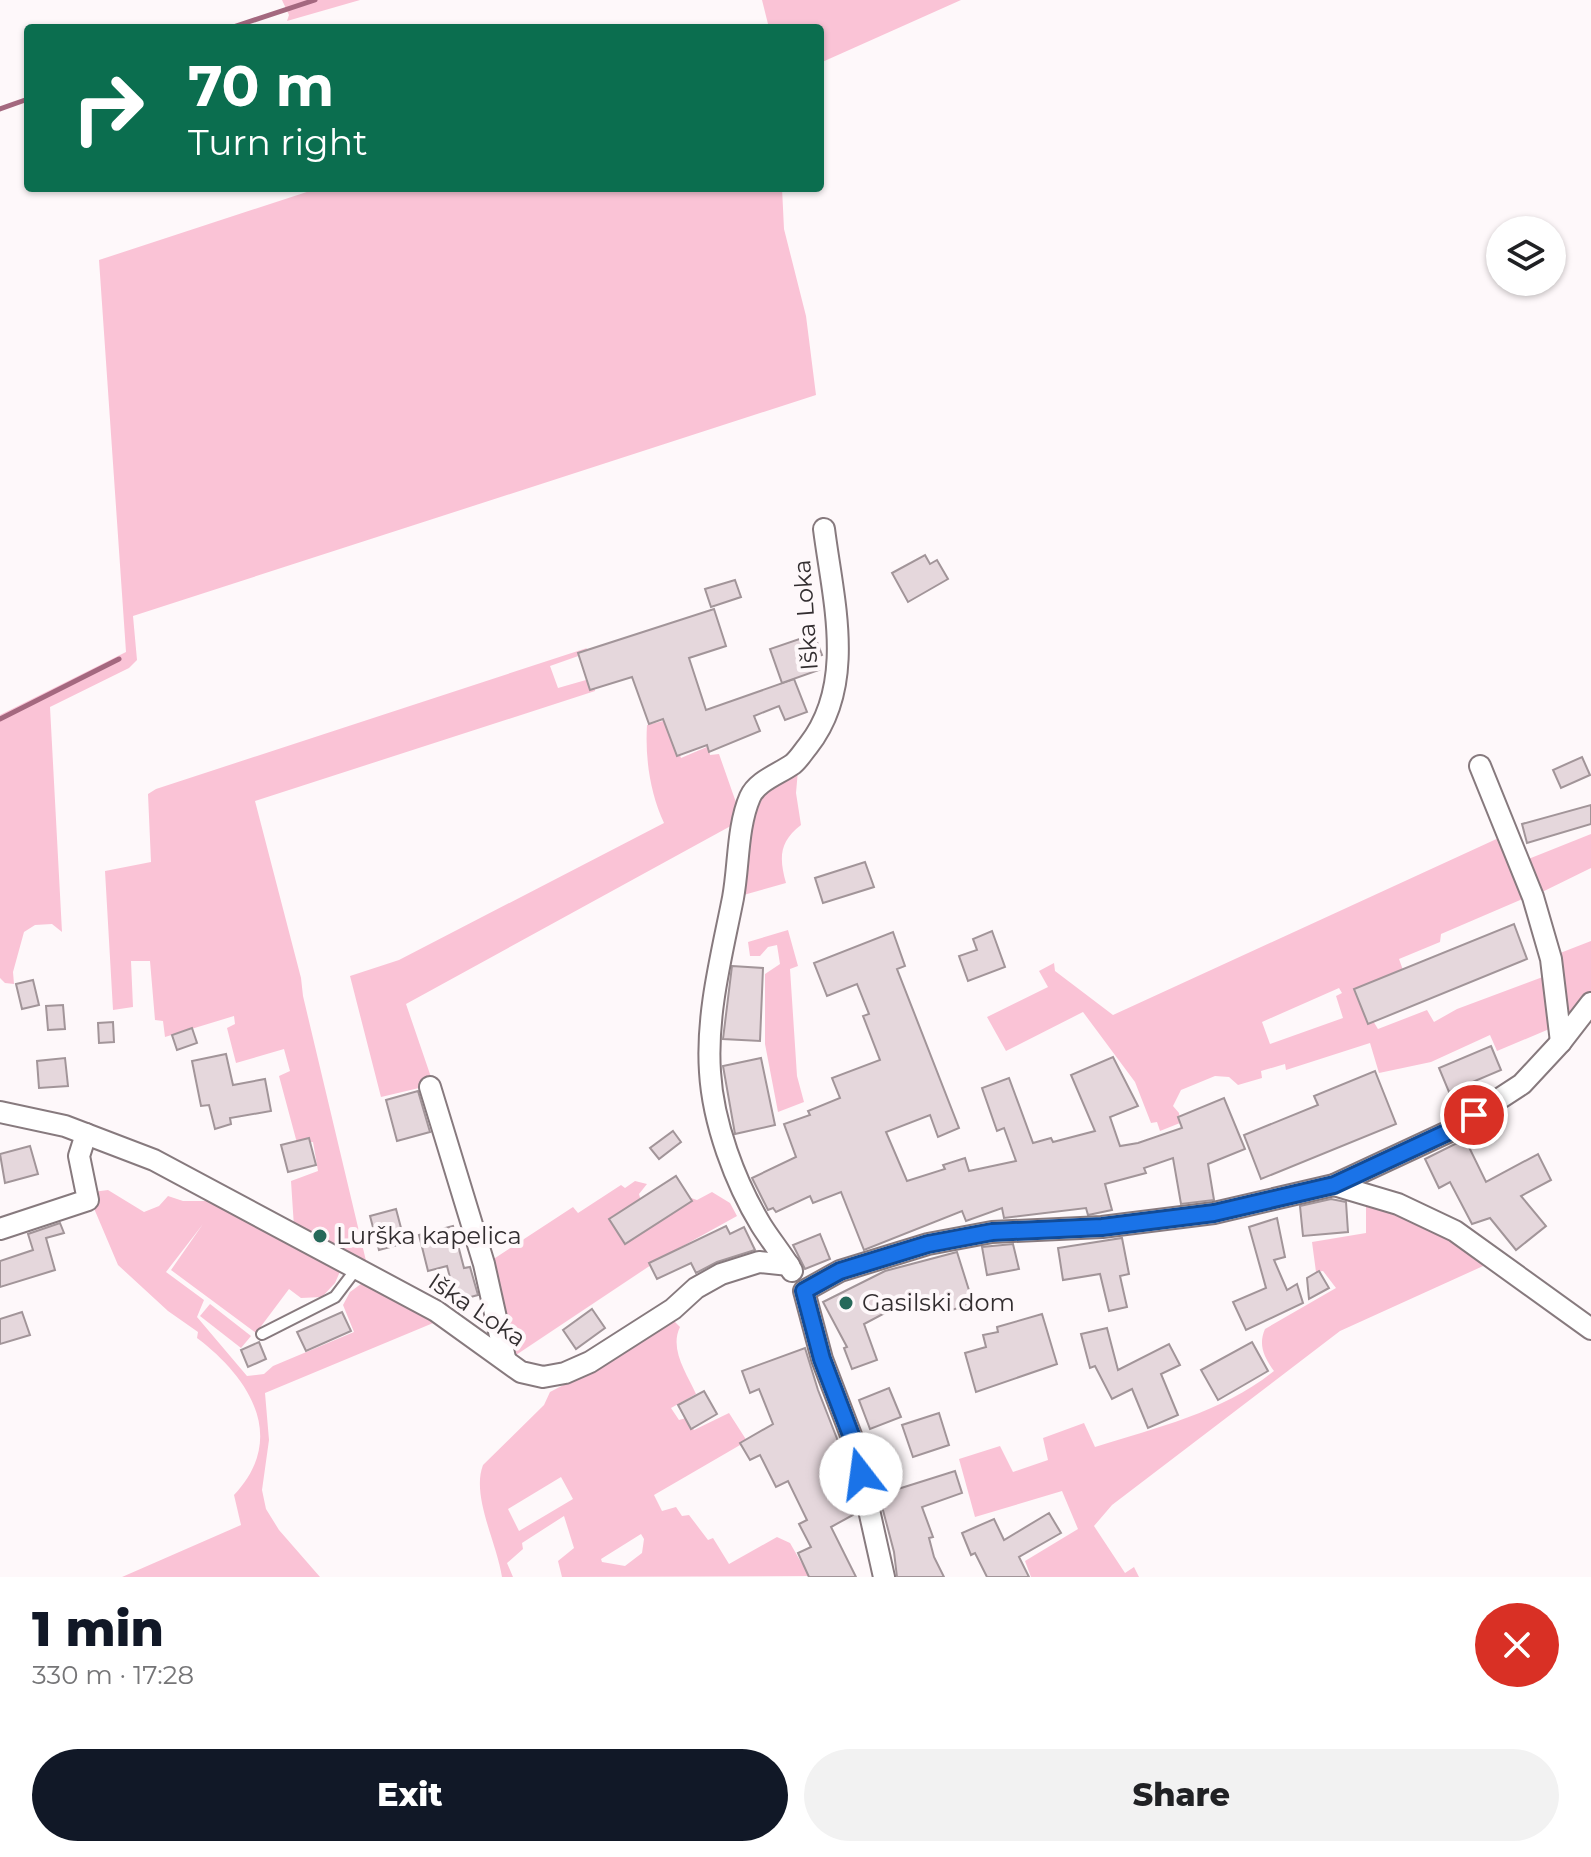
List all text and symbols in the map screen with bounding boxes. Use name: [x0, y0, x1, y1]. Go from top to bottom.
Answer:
text: 70 m: [188, 52, 334, 120]
icon: right: [56, 56, 160, 160]
text: Turn right: [188, 120, 368, 164]
map controls: [1486, 216, 1566, 296]
button: layers: [1486, 216, 1566, 296]
street label: Iška Loka: [787, 559, 824, 671]
pin: [1440, 1081, 1508, 1149]
icon: arrive: [1452, 1093, 1496, 1137]
place label: Lurška kapelica: [336, 1221, 522, 1250]
marker: Lurška kapelica: [311, 1227, 329, 1245]
street label: Iška Loka: [423, 1267, 531, 1353]
place label: Gasilski dom: [862, 1288, 1015, 1317]
marker: Gasilski dom: [837, 1294, 855, 1312]
position arrow: [819, 1432, 903, 1516]
text: 1 min: [32, 1600, 164, 1658]
button: close: [1475, 1603, 1559, 1687]
text: 330 m · 17:28: [32, 1659, 194, 1691]
button: Exit: [32, 1749, 788, 1841]
button: Share: [804, 1749, 1559, 1841]

